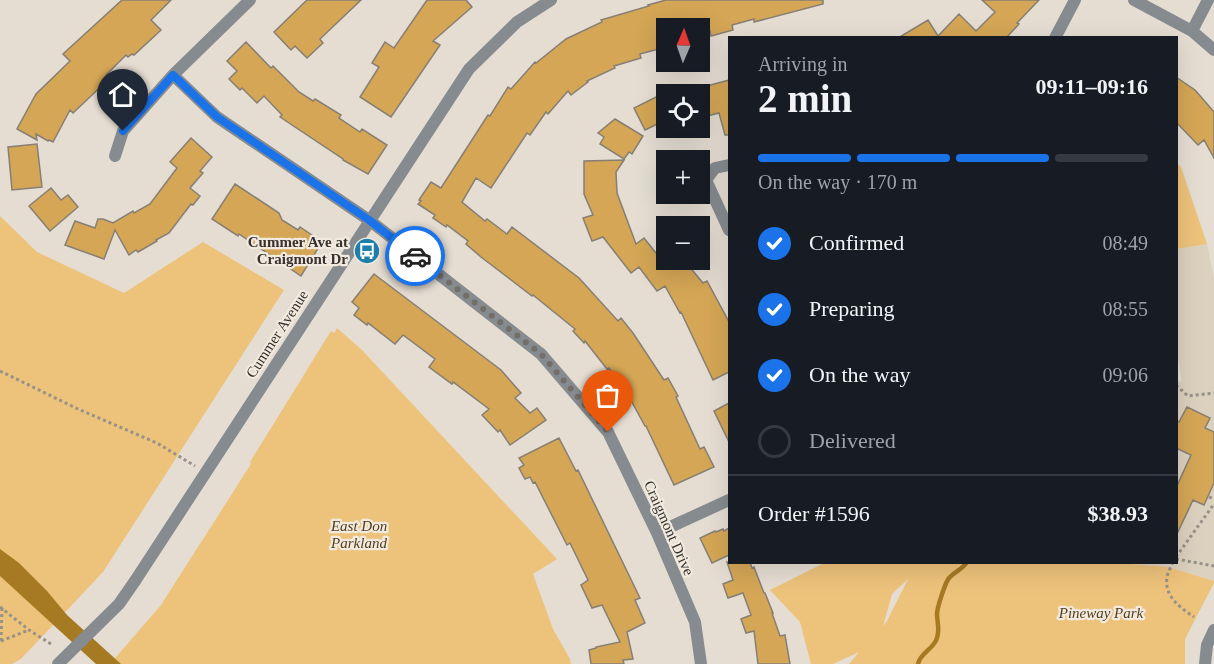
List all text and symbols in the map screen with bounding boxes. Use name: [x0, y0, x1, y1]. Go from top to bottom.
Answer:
north arrow: [656, 18, 710, 72]
map controls: [656, 18, 710, 270]
text: Arriving in: [758, 53, 847, 75]
pin: [97, 69, 148, 131]
text: 09:11–09:16: [1036, 74, 1148, 99]
text: 2 min: [758, 77, 852, 120]
icon: home: [106, 78, 139, 111]
button: locate: [656, 84, 710, 138]
button: +: [656, 150, 710, 204]
text: On the way · 170 m: [758, 171, 917, 193]
button: −: [656, 216, 710, 270]
courier: [385, 226, 445, 286]
icon: check: [758, 227, 791, 260]
text: Confirmed: [809, 230, 904, 255]
text: 08:49: [1102, 232, 1148, 254]
place label: Cummer Ave at Craigmont Dr: [248, 234, 348, 267]
bus stop icon: Cummer Ave at Craigmont Dr: [352, 236, 382, 266]
icon: car: [399, 240, 432, 273]
street label: Cummer Avenue: [243, 287, 311, 381]
icon: check: [758, 293, 791, 326]
text: Preparing: [809, 296, 895, 321]
text: 08:55: [1102, 298, 1148, 320]
icon: check: [758, 359, 791, 392]
text: On the way: [809, 362, 910, 387]
text: 09:06: [1102, 364, 1148, 386]
pin: [582, 370, 633, 432]
icon: bag: [591, 379, 624, 412]
text: Delivered: [809, 428, 896, 453]
street label: Craigmont Drive: [641, 478, 697, 578]
text: Order #1596: [758, 501, 870, 526]
text: $38.93: [1088, 501, 1148, 526]
park label: East Don Parkland: [330, 518, 387, 551]
park label: Pineway Park: [1058, 605, 1144, 621]

